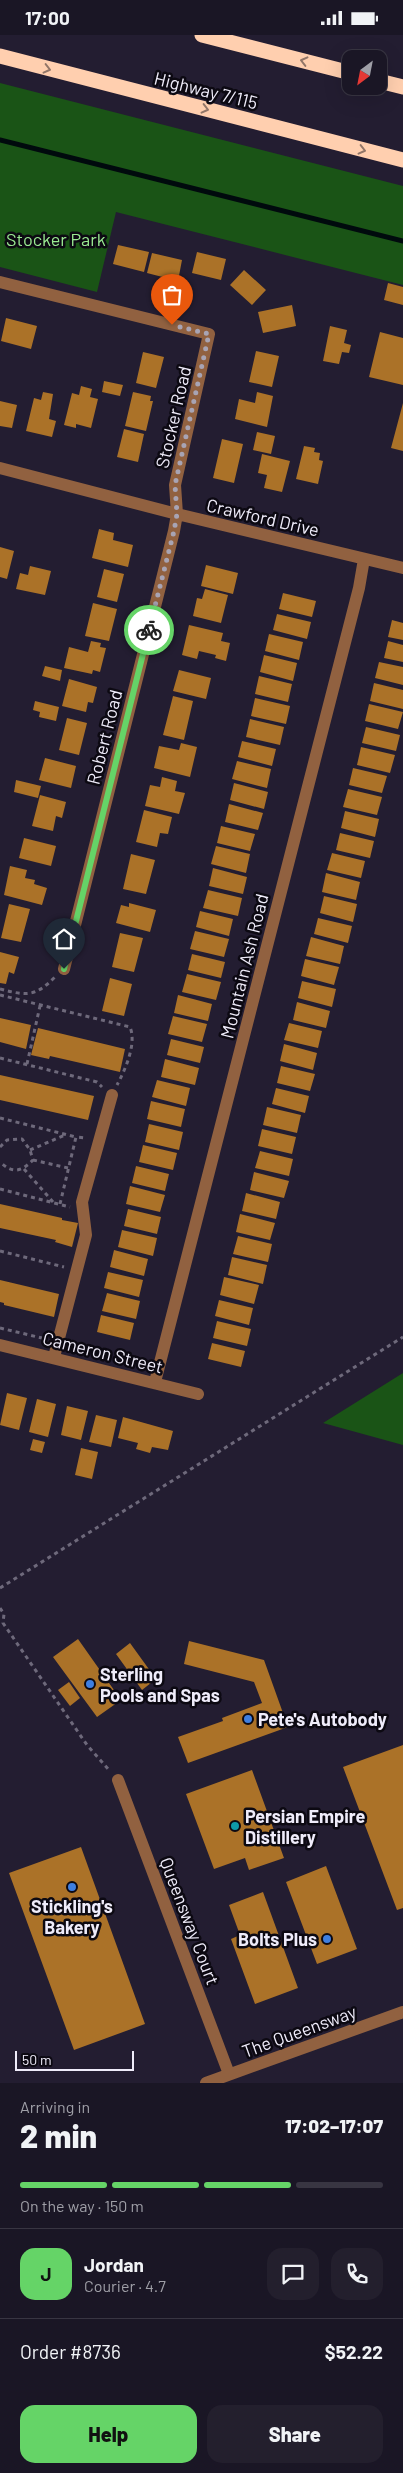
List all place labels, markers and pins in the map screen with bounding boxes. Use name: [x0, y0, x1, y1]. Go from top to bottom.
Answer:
pin: [151, 274, 193, 325]
pin: [43, 918, 85, 969]
place label: Sterling Pools and Spas: [100, 1663, 220, 1706]
marker: Sterling Pools and Spas: [84, 1678, 96, 1690]
place label: Pete's Autobody: [258, 1708, 387, 1730]
marker: Pete's Autobody: [242, 1713, 254, 1725]
place label: Persian Empire Distillery: [245, 1805, 365, 1848]
marker: Persian Empire Distillery: [229, 1820, 241, 1832]
marker: Stickling's Bakery: [66, 1881, 78, 1893]
place label: Stickling's Bakery: [31, 1895, 113, 1938]
place label: Bolts Plus: [238, 1928, 317, 1950]
marker: Bolts Plus: [321, 1933, 333, 1945]

